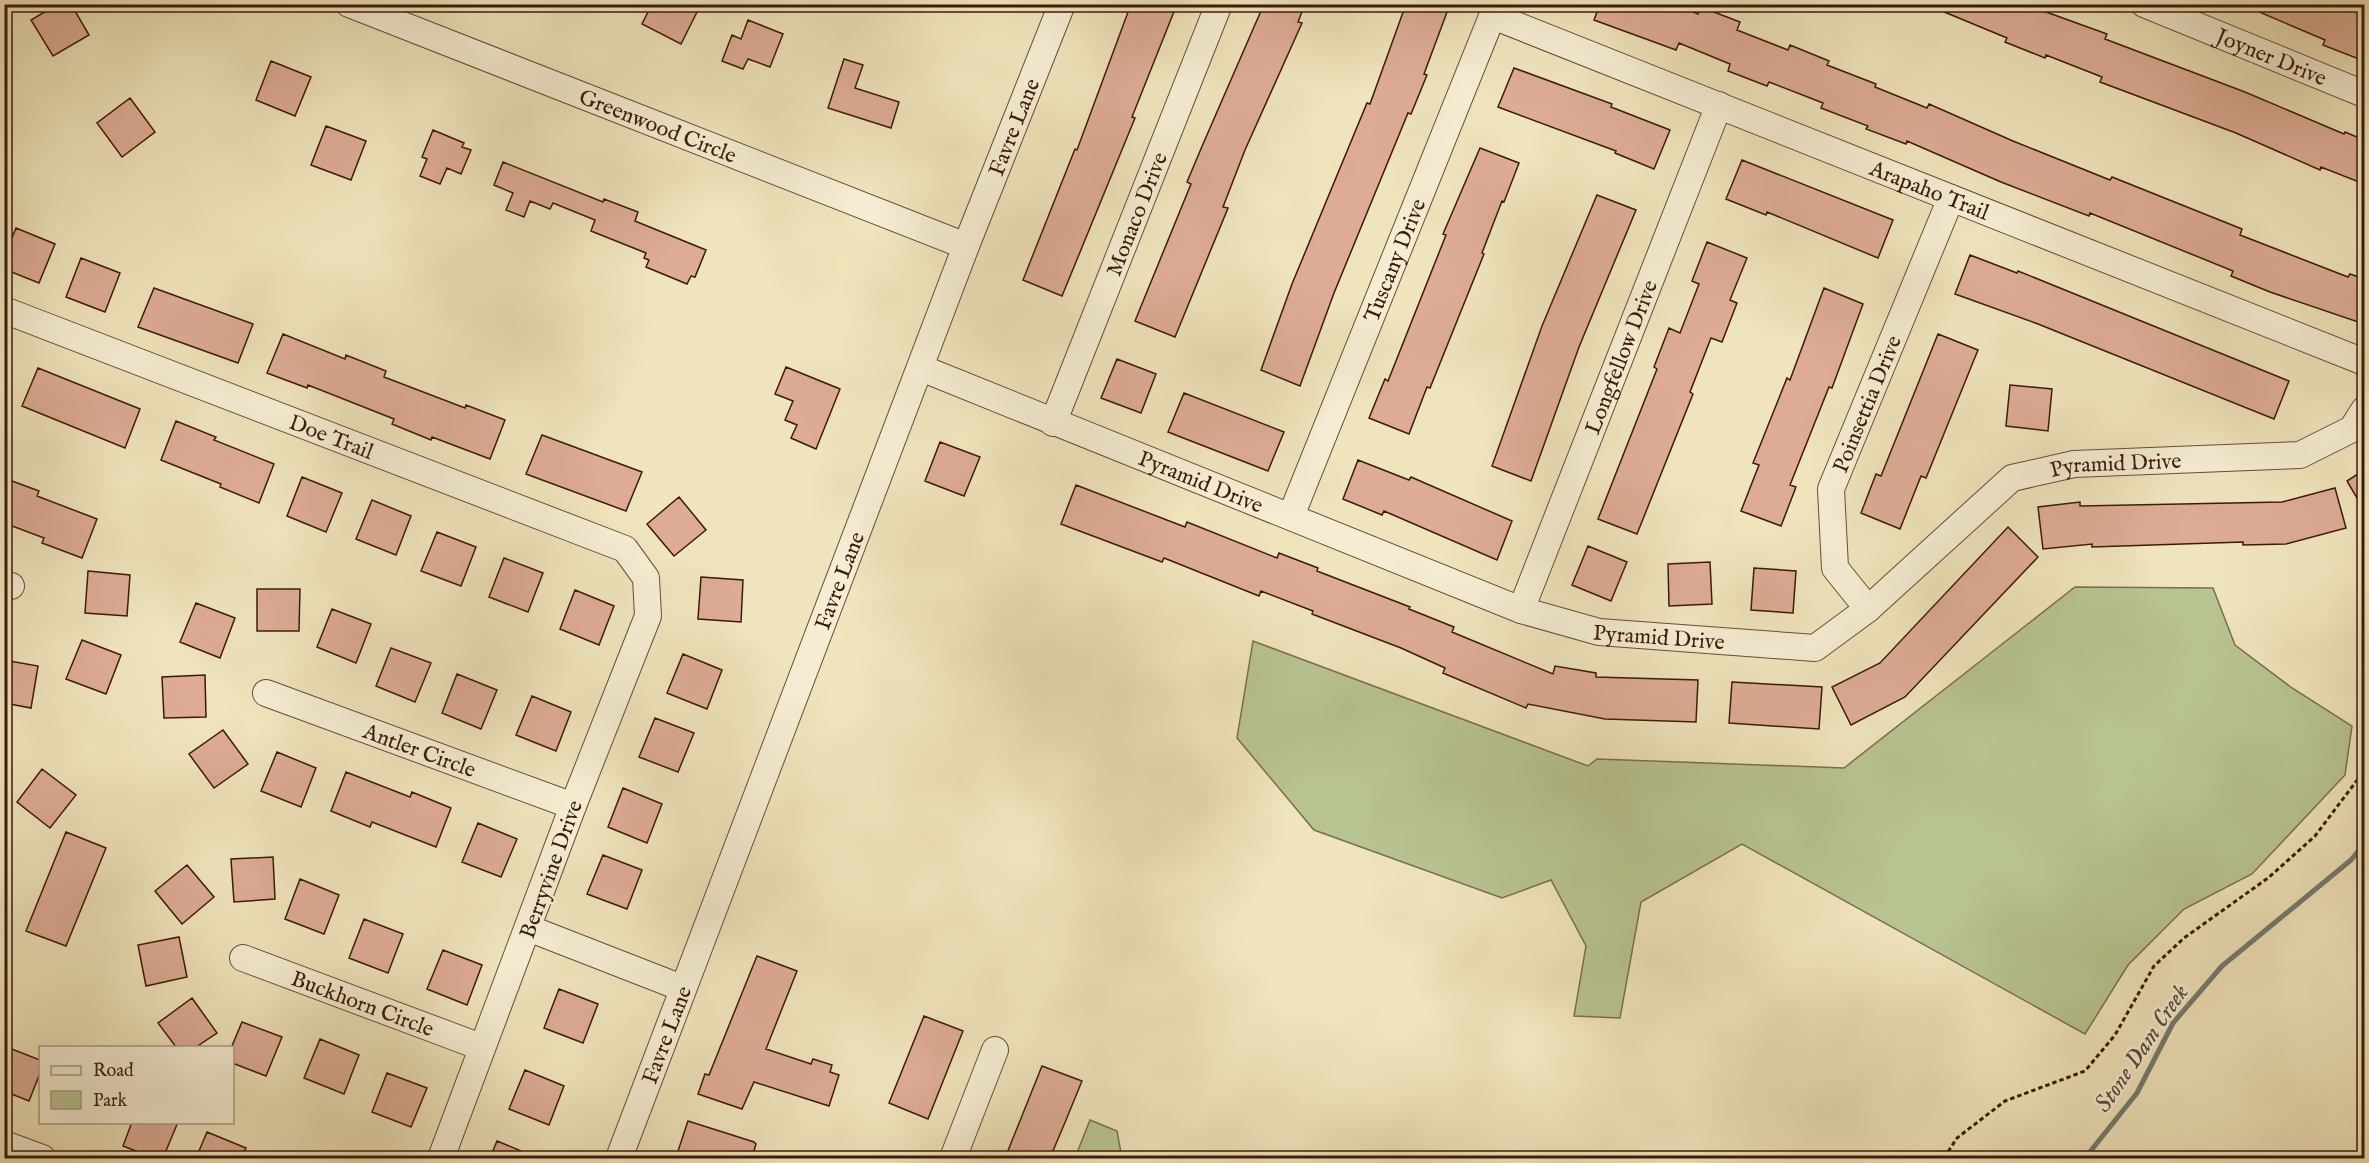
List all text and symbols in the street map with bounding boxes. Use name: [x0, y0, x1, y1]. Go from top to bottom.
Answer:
street label: Joyner Drive: [2209, 22, 2330, 93]
street label: Favre Lane: [983, 75, 1047, 180]
street label: Greenwood Circle: [575, 84, 740, 171]
street label: Monaco Drive: [1101, 149, 1175, 281]
street label: Arapaho Trail: [1864, 155, 1993, 228]
street label: Tuscany Drive: [1358, 195, 1433, 327]
street label: Longfellow Drive: [1579, 276, 1665, 439]
street label: Poinsettia Drive: [1827, 332, 1909, 477]
street label: Doe Trail: [285, 409, 377, 467]
street label: Pyramid Drive: [1134, 445, 1267, 520]
street label: Pyramid Drive: [2047, 448, 2182, 485]
street label: Favre Lane: [809, 528, 872, 634]
street label: Pyramid Drive: [1592, 620, 1726, 657]
street label: Antler Circle: [358, 718, 479, 785]
street label: Berryvine Drive: [514, 797, 590, 943]
street label: Buckhorn Circle: [287, 965, 438, 1044]
water label: Stone Dam Creek: [2088, 979, 2197, 1119]
street label: Favre Lane: [636, 982, 699, 1088]
legend: [39, 1046, 234, 1124]
text: Road: [93, 1060, 134, 1083]
text: Park: [93, 1090, 128, 1113]

